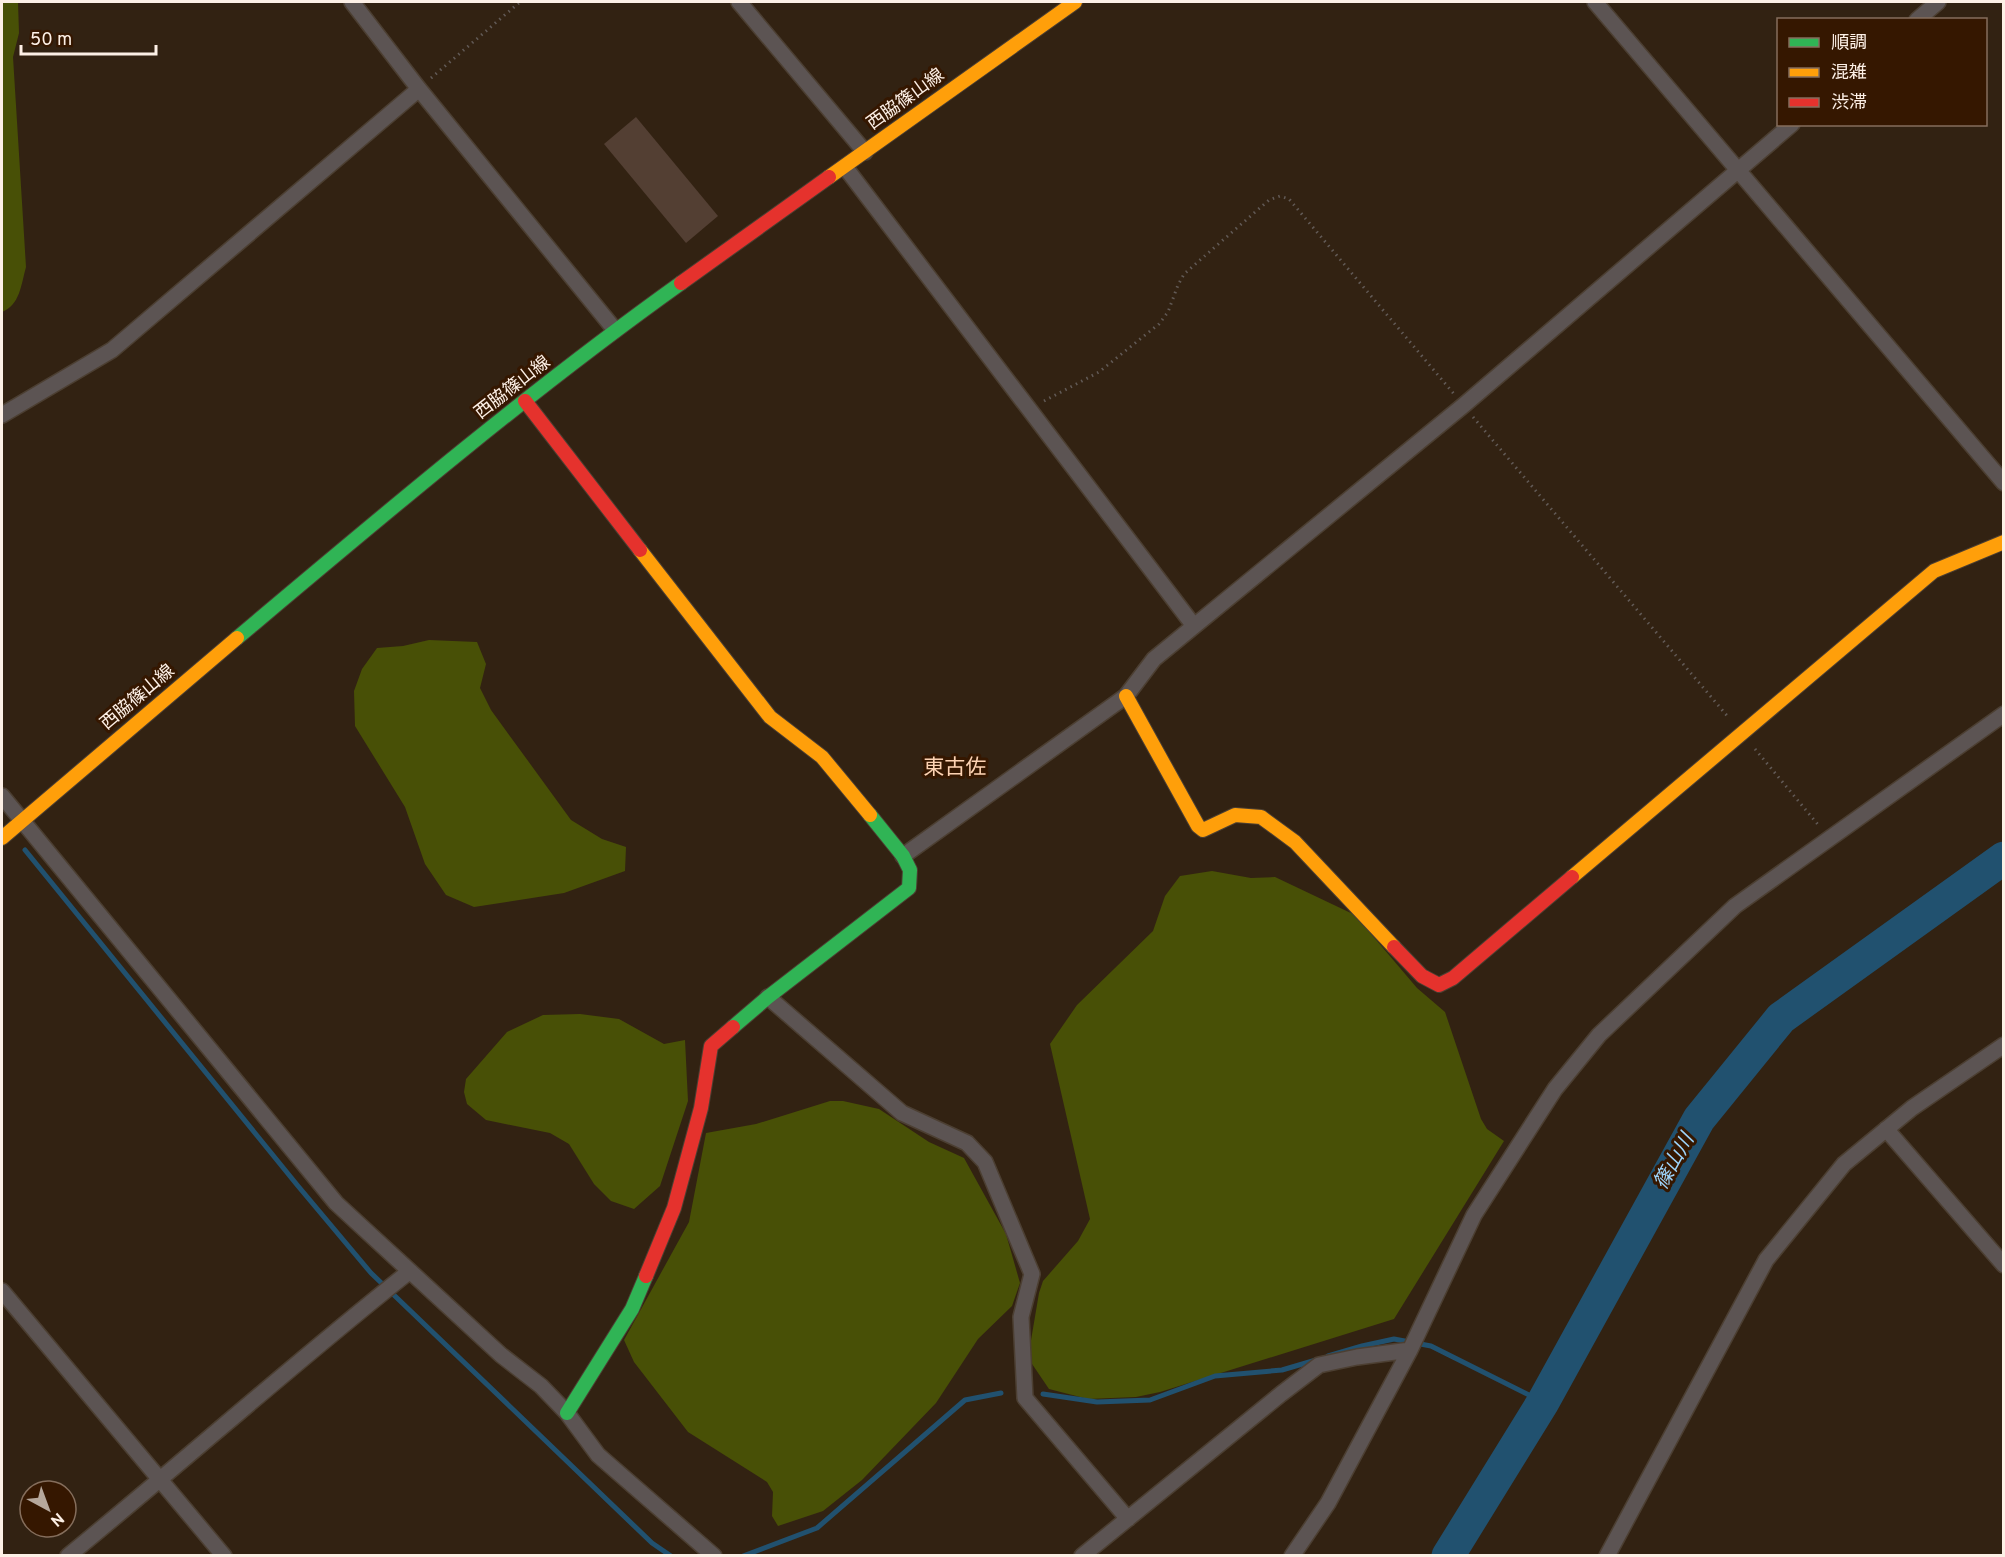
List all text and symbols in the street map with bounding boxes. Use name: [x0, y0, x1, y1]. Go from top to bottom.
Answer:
scale bar: [21, 18, 156, 56]
legend: [1777, 18, 1987, 126]
text: 50 m: [30, 29, 72, 52]
text: 順調: [1831, 32, 1867, 55]
text: 混雑: [1831, 62, 1867, 85]
street label: 西脇篠山線: [863, 64, 949, 136]
text: 渋滞: [1831, 92, 1867, 115]
street label: 西脇篠山線: [470, 351, 556, 425]
street label: 西脇篠山線: [96, 660, 180, 736]
district label: 東古佐: [924, 755, 987, 782]
water label: 篠山川: [1649, 1128, 1702, 1195]
north arrow: [18, 1479, 78, 1539]
text: N: [46, 1507, 67, 1530]

